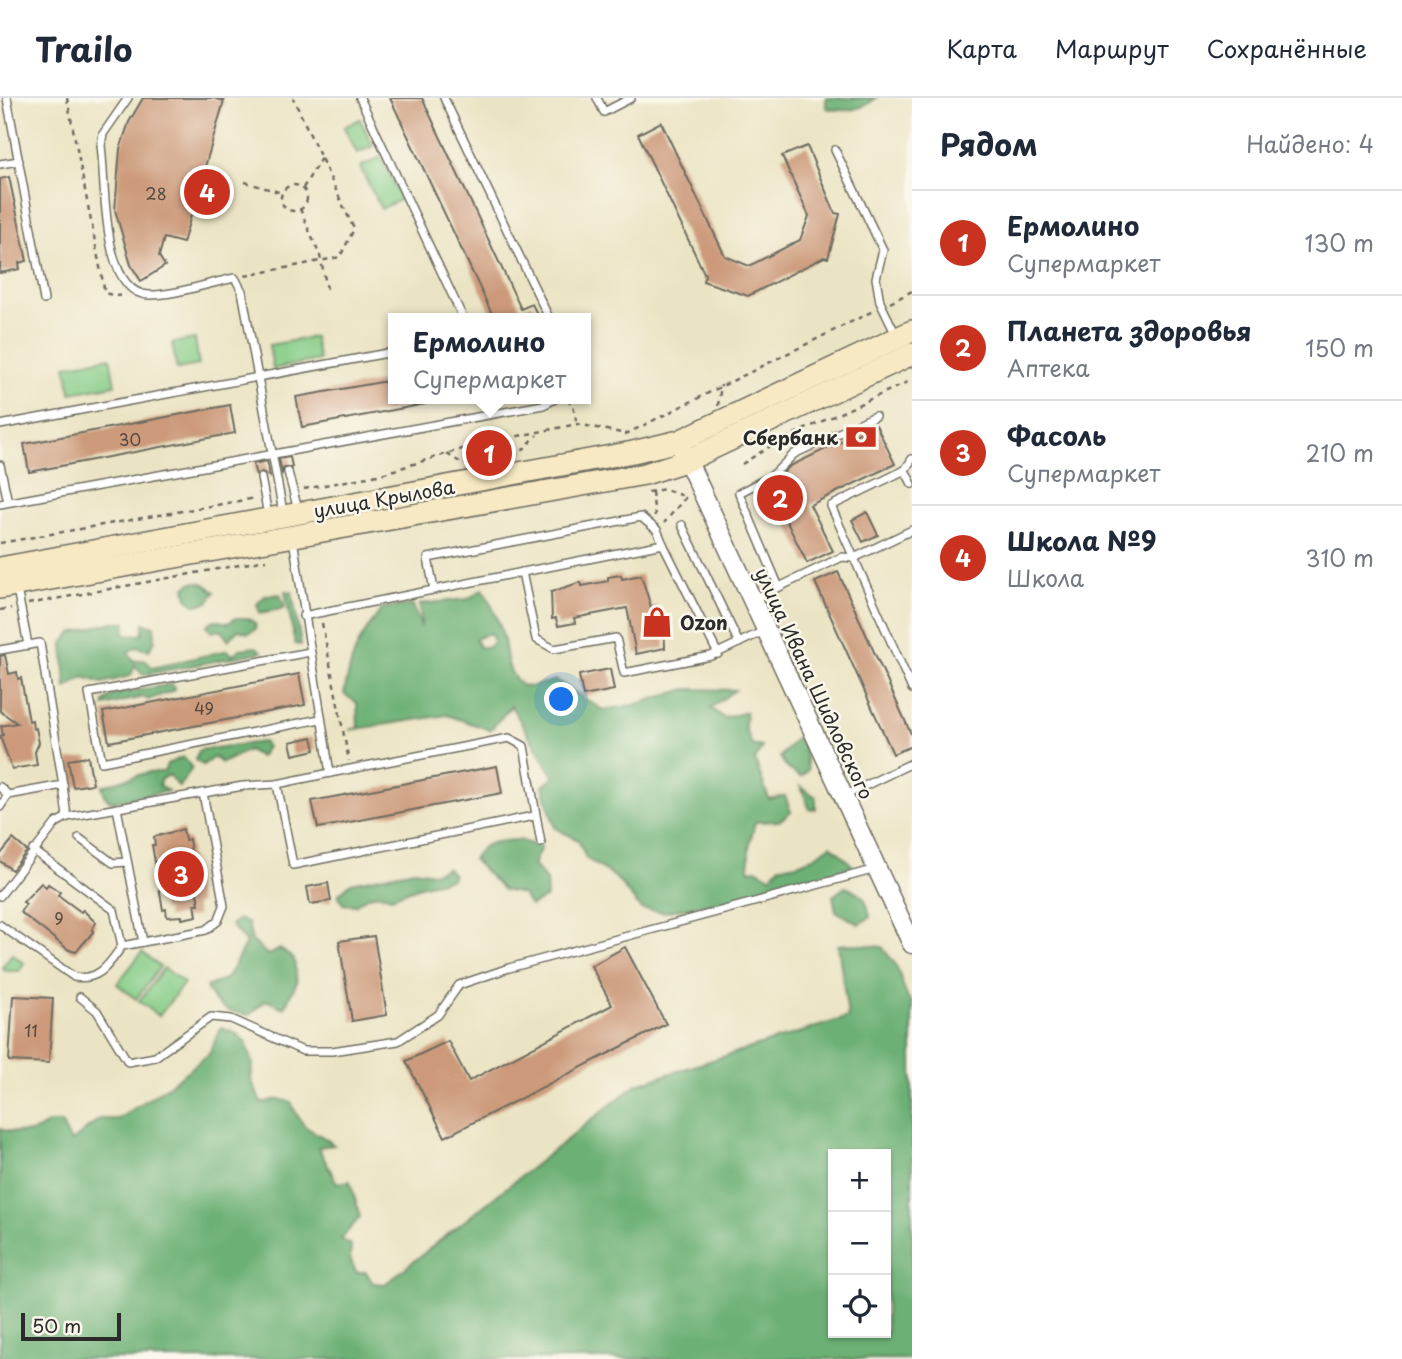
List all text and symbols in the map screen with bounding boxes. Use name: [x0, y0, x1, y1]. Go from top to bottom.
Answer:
text: Trailo: [35, 23, 132, 73]
text: Карта: [946, 30, 1017, 66]
text: Маршрут: [1055, 30, 1169, 66]
text: Сохранённые: [1207, 30, 1367, 66]
text: Рядом: [940, 121, 1038, 166]
text: Найдено: 4: [1246, 126, 1374, 161]
pin: 4: [184, 166, 230, 218]
house number: 28: [145, 181, 167, 205]
text: Ермолино: [1007, 206, 1139, 245]
text: 1: [958, 225, 969, 260]
text: 130 m: [1304, 225, 1374, 260]
text: Супермаркет: [1007, 245, 1161, 280]
text: Планета здоровья: [1007, 311, 1252, 350]
popup: [388, 313, 591, 404]
text: Ермолино: [413, 322, 545, 361]
text: 2: [955, 330, 971, 365]
text: 150 m: [1305, 330, 1374, 365]
text: Аптека: [1007, 350, 1089, 385]
text: Супермаркет: [413, 361, 566, 396]
text: Фасоль: [1007, 416, 1106, 455]
bank icon: Сбербанк: [844, 420, 878, 454]
place label: Сбербанк: [743, 423, 839, 451]
house number: 30: [119, 427, 141, 451]
pin: 1: [466, 427, 512, 479]
text: 3: [955, 435, 971, 470]
text: 210 m: [1306, 435, 1374, 470]
text: Супермаркет: [1007, 455, 1161, 490]
street label: улица Крылова: [311, 472, 457, 524]
pin: 2: [757, 472, 803, 524]
text: Школа №9: [1007, 521, 1156, 560]
text: 4: [955, 540, 971, 575]
text: 310 m: [1305, 540, 1374, 575]
text: Школа: [1007, 560, 1084, 595]
street label: улица Ивана Шидловского: [749, 563, 881, 803]
shop icon: Ozon: [640, 605, 674, 639]
place label: Ozon: [680, 608, 728, 636]
your location: [544, 682, 578, 716]
house number: 49: [194, 696, 214, 720]
pin: 3: [158, 848, 204, 900]
house number: 9: [54, 906, 64, 930]
house number: 11: [24, 1018, 38, 1042]
map controls: [828, 1149, 891, 1338]
button: +: [828, 1149, 891, 1212]
button: −: [828, 1212, 891, 1275]
button: locate: [828, 1275, 891, 1338]
scale bar: [21, 1310, 121, 1342]
text: 50 m: [32, 1311, 81, 1339]

